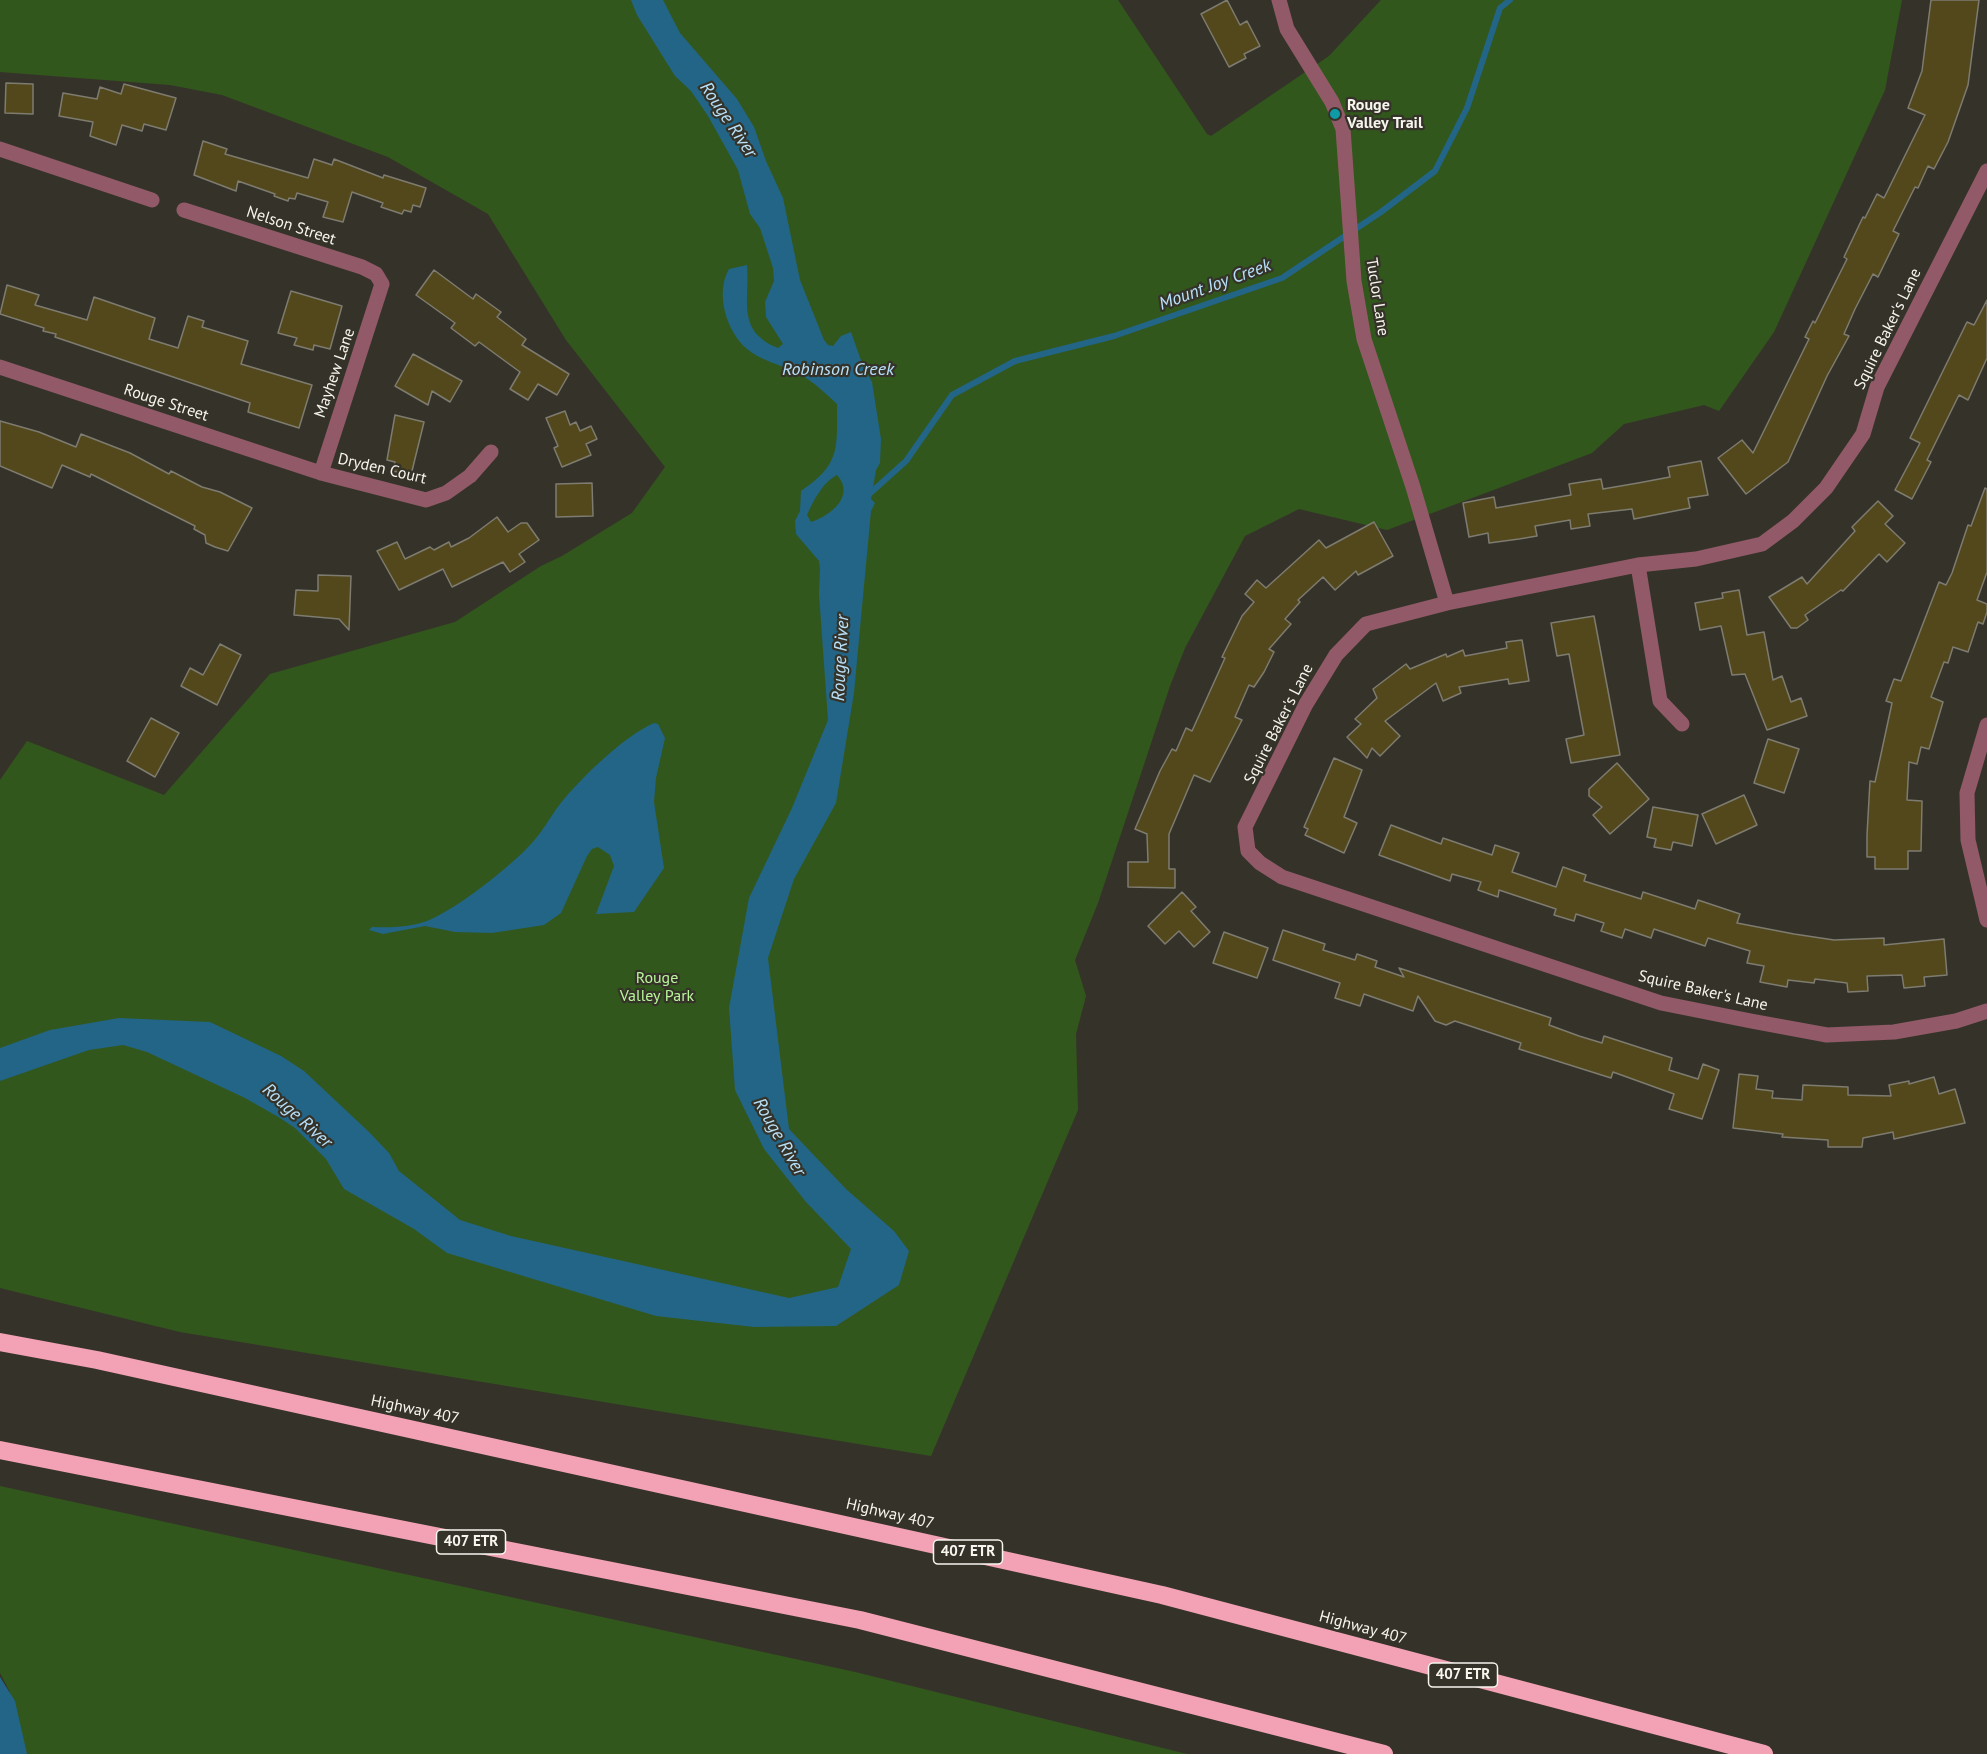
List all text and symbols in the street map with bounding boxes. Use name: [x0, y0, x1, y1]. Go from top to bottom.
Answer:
water label: Rouge River: [695, 78, 761, 162]
place label: Rouge Valley Trail: [1347, 95, 1423, 133]
marker: Rouge Valley Trail: [1328, 107, 1342, 121]
street label: Nelson Street: [244, 203, 338, 249]
water label: Mount Joy Creek: [1156, 255, 1274, 315]
street label: Tuclor Lane: [1361, 257, 1393, 337]
street label: Squire Baker's Lane: [1850, 265, 1926, 393]
street label: Mayhew Lane: [311, 326, 359, 420]
water label: Robinson Creek: [782, 359, 894, 381]
street label: Rouge Street: [121, 380, 211, 426]
street label: Dryden Court: [336, 449, 428, 489]
water label: Rouge River: [828, 614, 854, 702]
street label: Squire Baker's Lane: [1240, 661, 1318, 787]
street label: Squire Baker's Lane: [1636, 967, 1770, 1015]
park label: Rouge Valley Park: [620, 968, 694, 1006]
water label: Rouge River: [258, 1079, 336, 1153]
water label: Rouge River: [748, 1094, 810, 1180]
street label: Highway 407: [369, 1391, 461, 1429]
street label: Highway 407: [844, 1495, 936, 1533]
road number: 407 ETR: [436, 1530, 506, 1554]
road number: 407 ETR: [934, 1540, 1002, 1564]
street label: Highway 407: [1317, 1607, 1409, 1649]
road number: 407 ETR: [1428, 1663, 1498, 1687]

